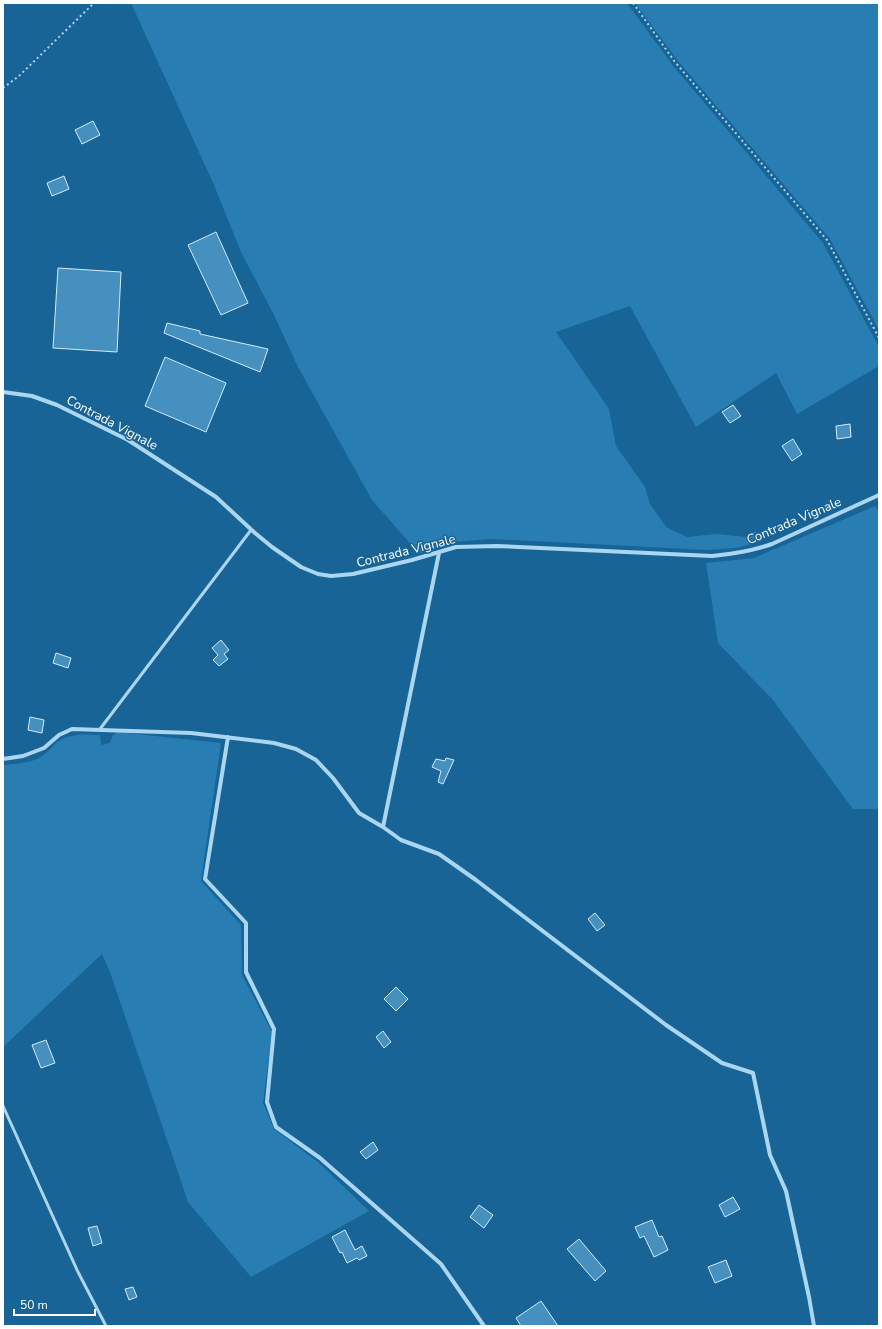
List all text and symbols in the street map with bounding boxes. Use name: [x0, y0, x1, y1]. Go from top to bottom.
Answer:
street label: Contrada Vignale: [63, 391, 161, 455]
street label: Contrada Vignale: [744, 493, 844, 549]
street label: Contrada Vignale: [355, 530, 457, 572]
scale bar: [14, 1291, 95, 1317]
text: 50 m: [20, 1297, 48, 1313]

